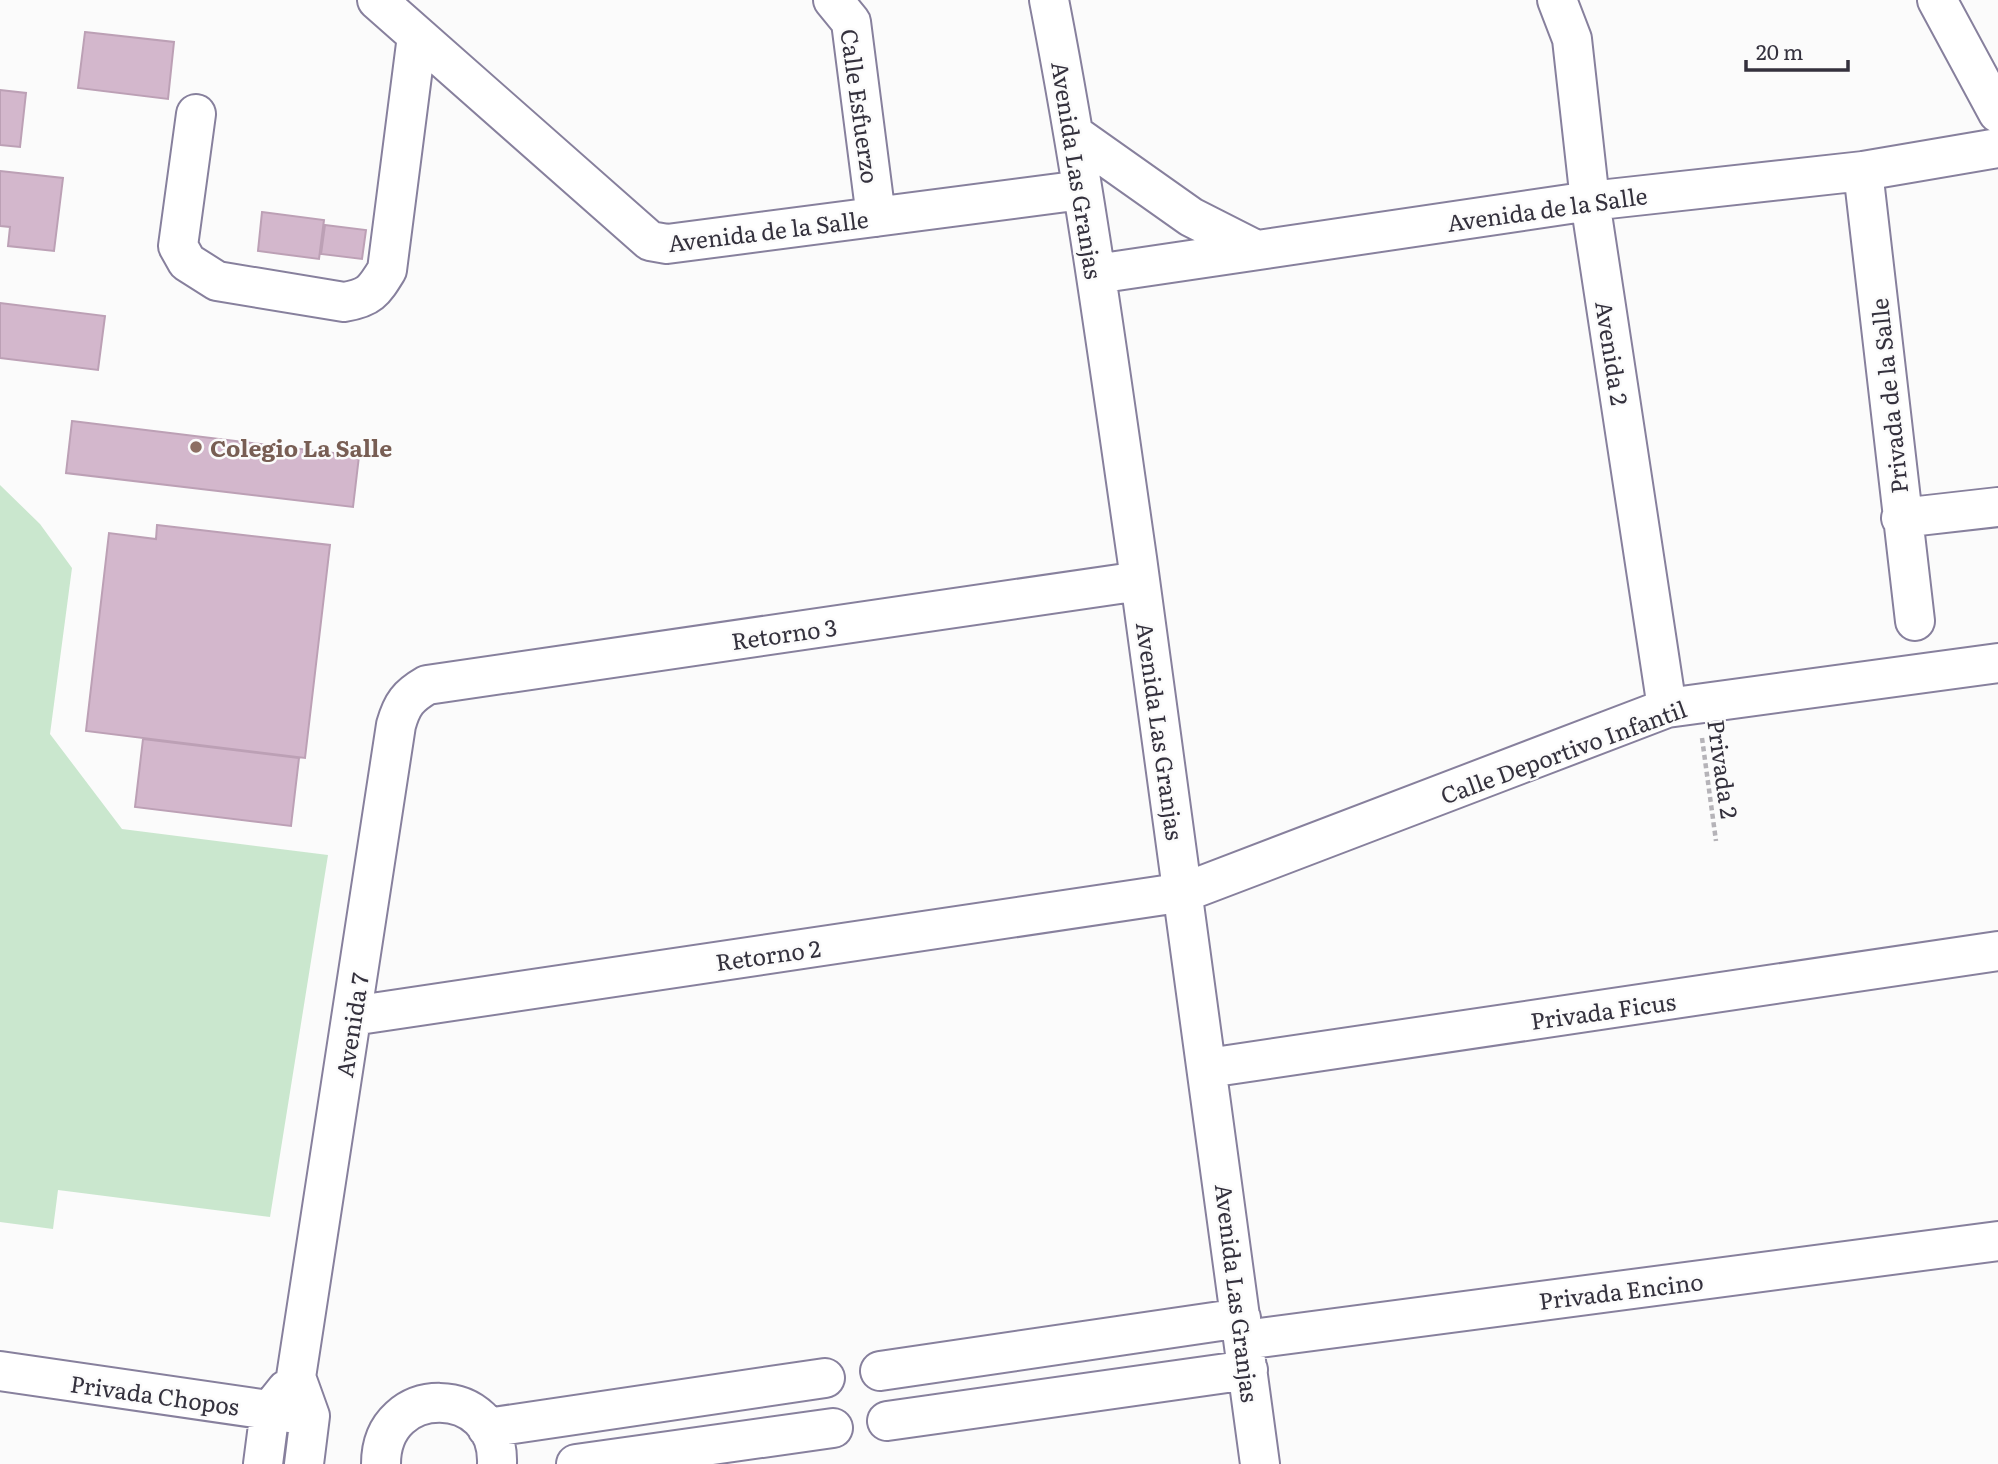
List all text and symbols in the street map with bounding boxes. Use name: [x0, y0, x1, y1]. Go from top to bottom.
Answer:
street label: Calle Esfuerzo: [833, 27, 889, 185]
scale bar: [1746, 28, 1848, 72]
text: 20 m: [1756, 35, 1803, 66]
street label: Avenida Las Granjas: [1044, 59, 1112, 281]
street label: Avenida de la Salle: [1445, 177, 1649, 239]
street label: Avenida de la Salle: [666, 201, 870, 259]
street label: Privada de la Salle: [1861, 296, 1915, 495]
street label: Avenida 2: [1588, 298, 1638, 408]
place label: Colegio La Salle: [210, 430, 392, 464]
marker: Colegio La Salle: [188, 439, 204, 455]
street label: Retorno 3: [729, 609, 839, 657]
street label: Avenida Las Granjas: [1129, 620, 1193, 842]
street label: Calle Deportivo Infantil: [1435, 691, 1691, 811]
street label: Privada 2: [1700, 717, 1748, 821]
street label: Retorno 2: [713, 930, 823, 978]
street label: Avenida 7: [326, 970, 376, 1080]
street label: Privada Ficus: [1528, 983, 1678, 1037]
street label: Avenida Las Granjas: [1208, 1182, 1268, 1404]
street label: Privada Encino: [1537, 1263, 1705, 1317]
street label: Privada Chopos: [68, 1365, 242, 1423]

